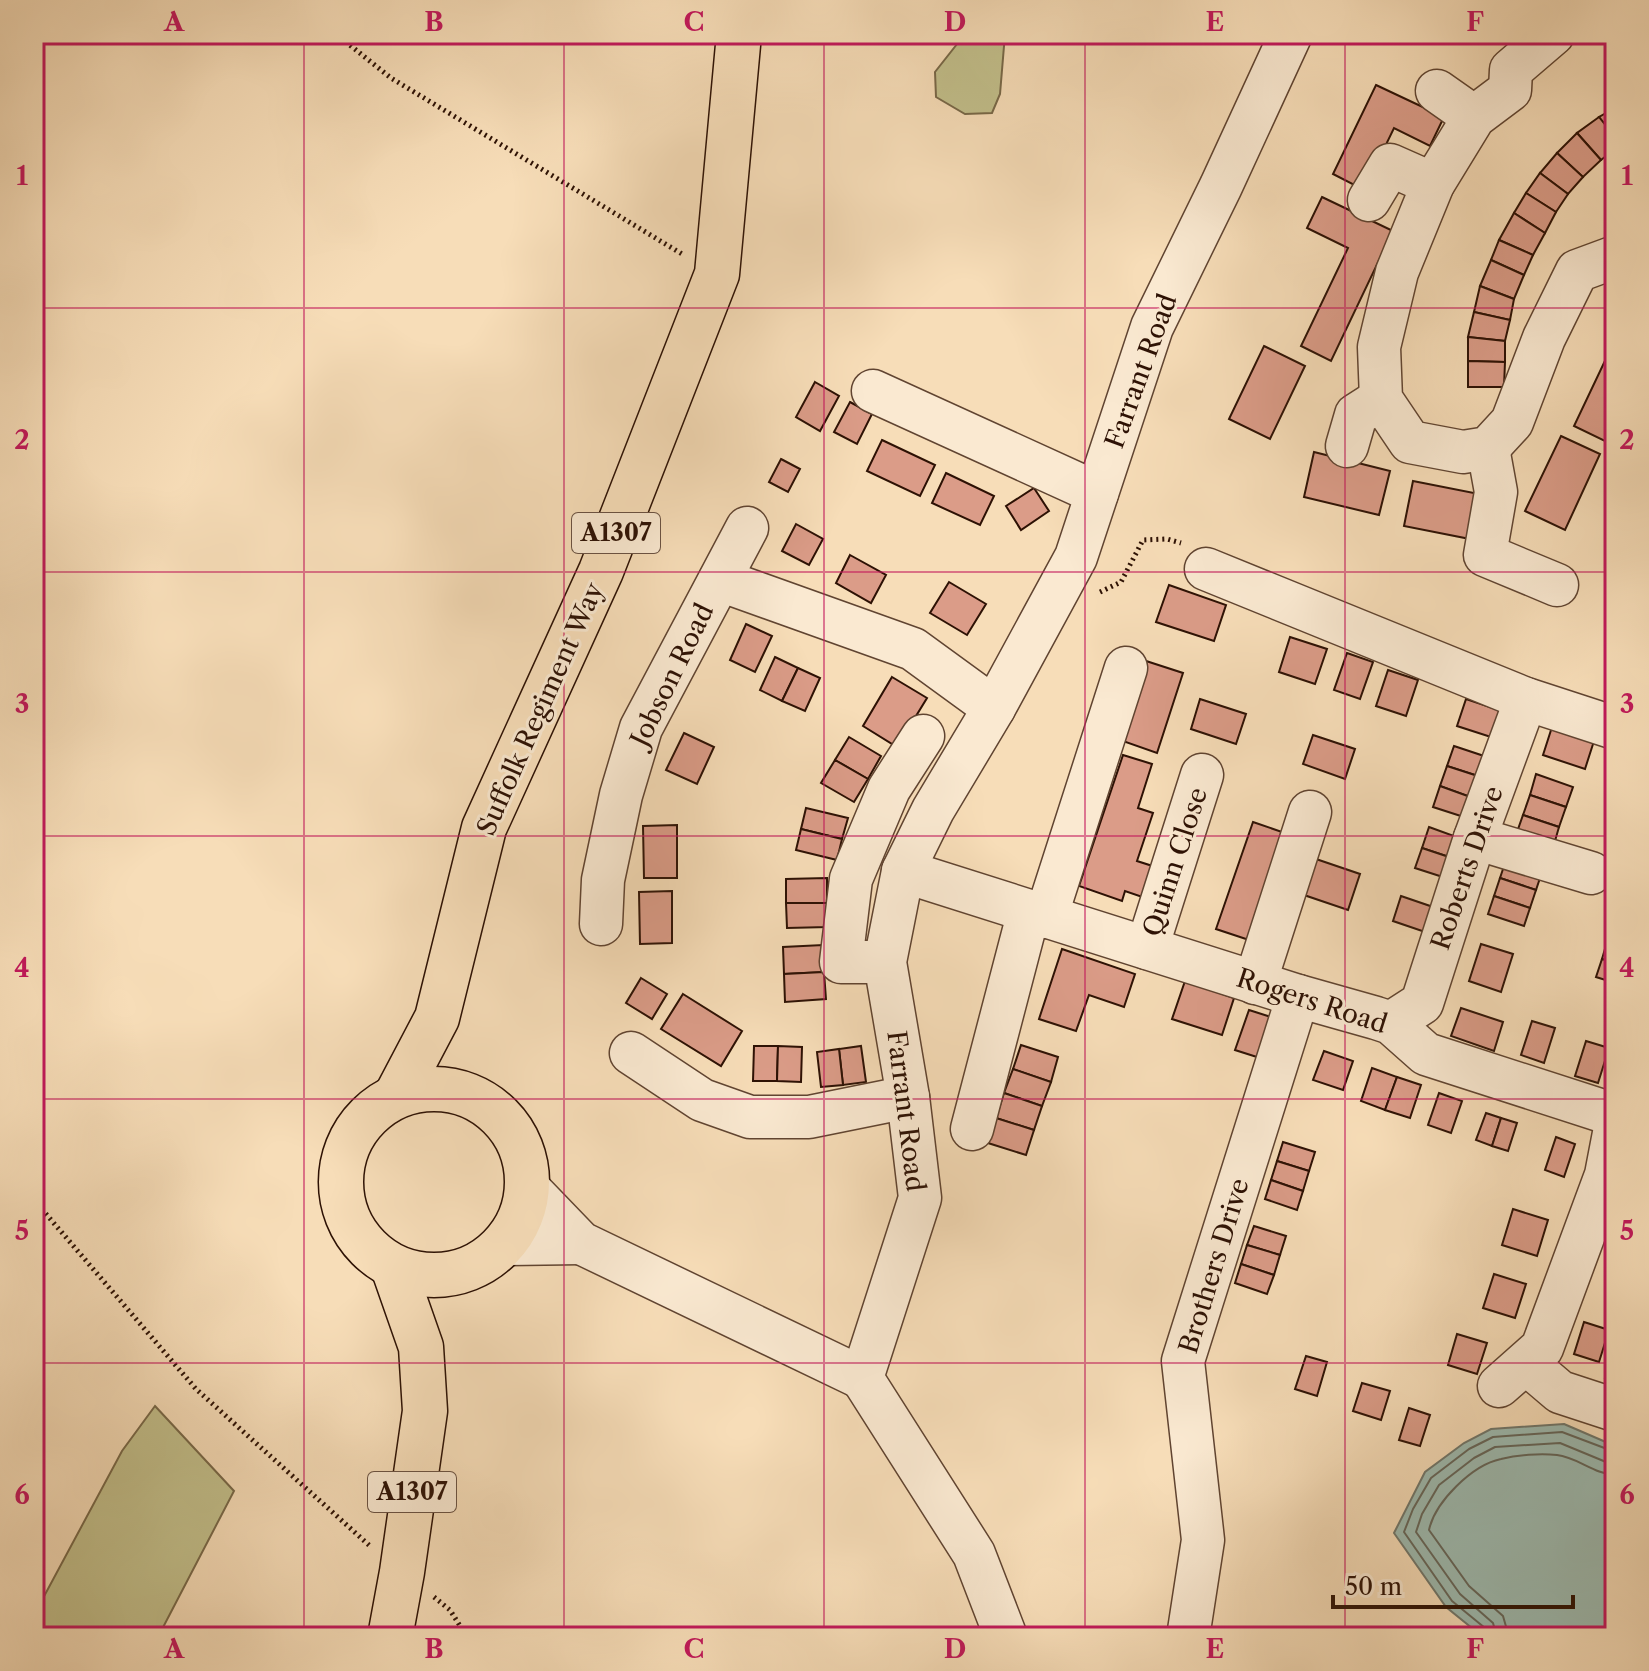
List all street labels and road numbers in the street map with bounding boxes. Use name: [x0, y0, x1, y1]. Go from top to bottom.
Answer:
street label: Farrant Road: [1098, 289, 1184, 453]
road number: A1307: [572, 513, 660, 553]
street label: Suffolk Regiment Way: [470, 577, 610, 840]
street label: Jobson Road: [622, 598, 720, 755]
street label: Roberts Drive: [1424, 782, 1510, 954]
street label: Quinn Close: [1136, 784, 1214, 940]
street label: Rogers Road: [1233, 962, 1391, 1040]
street label: Farrant Road: [880, 1029, 932, 1193]
street label: Brothers Drive: [1172, 1175, 1256, 1357]
road number: A1307: [368, 1472, 456, 1512]

